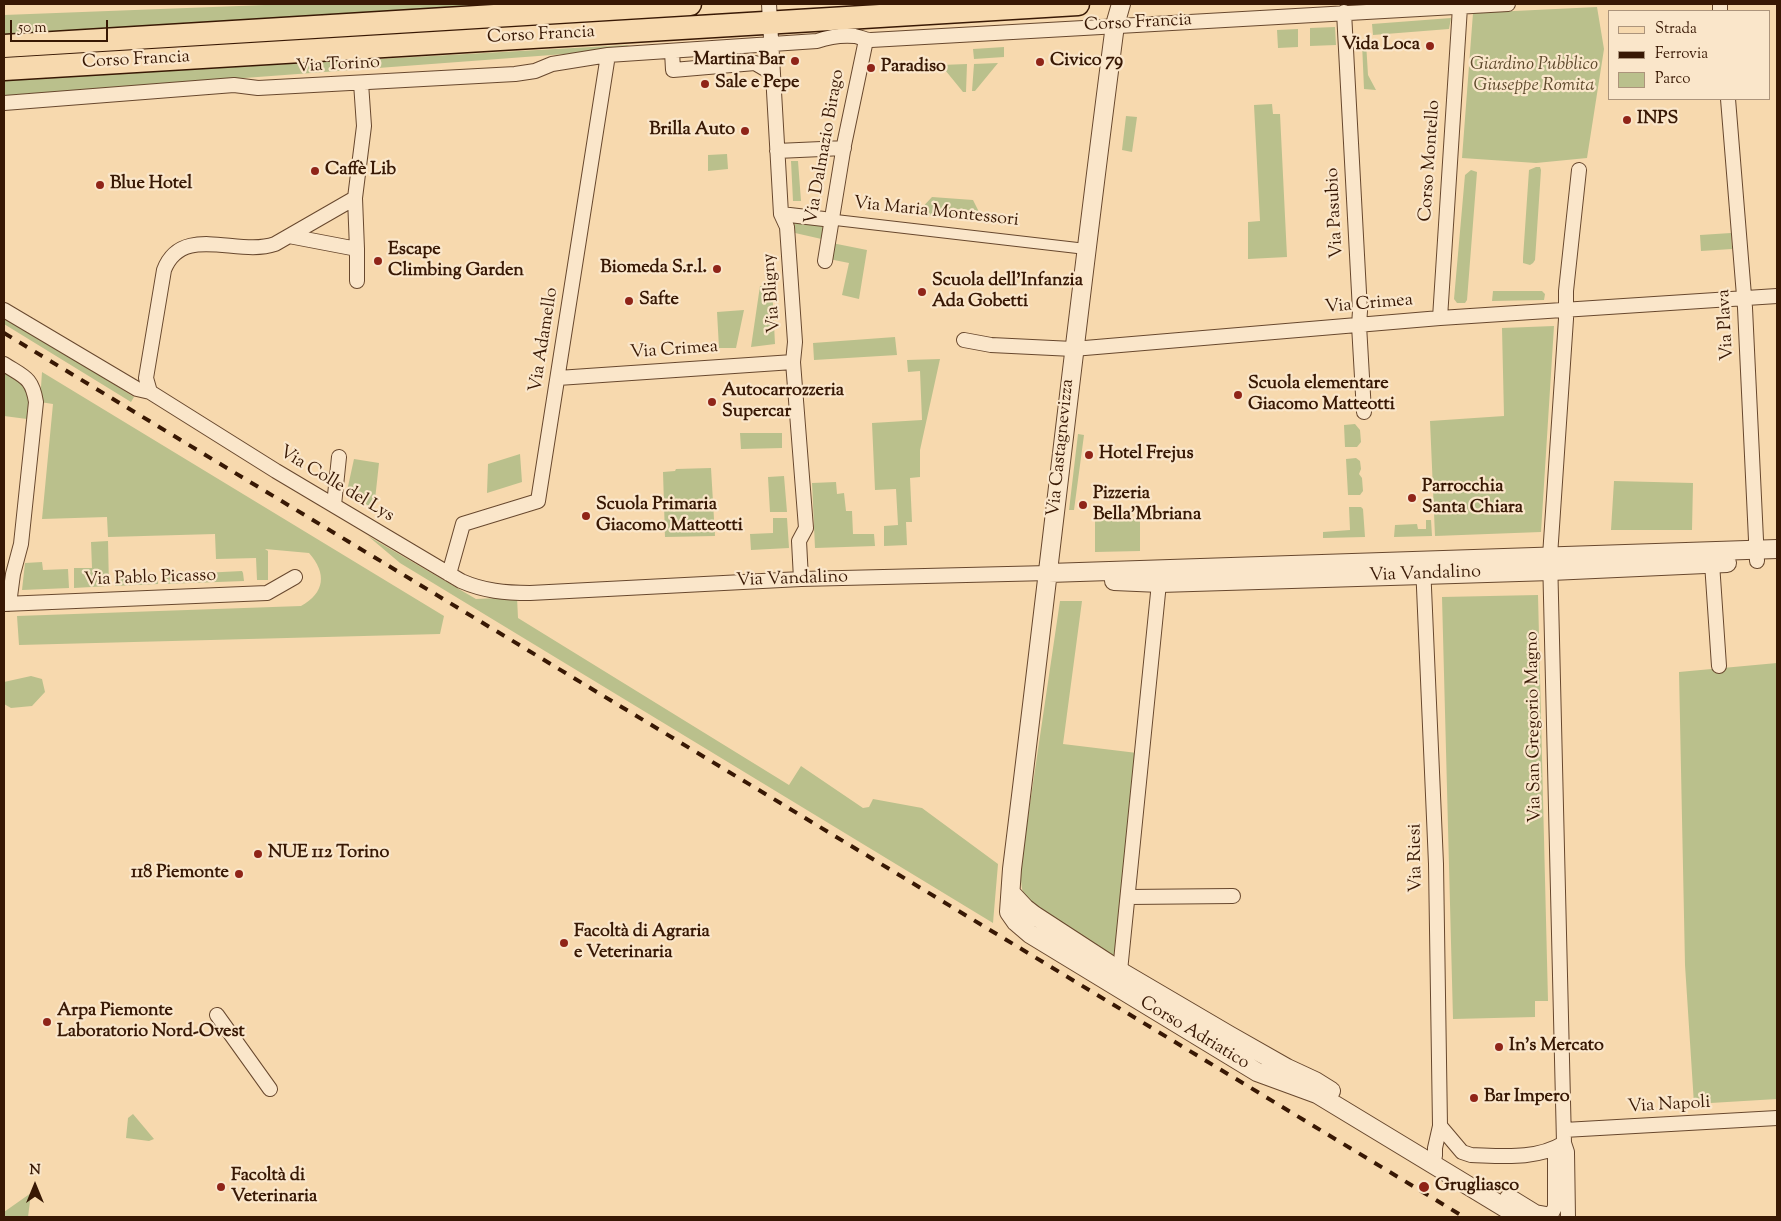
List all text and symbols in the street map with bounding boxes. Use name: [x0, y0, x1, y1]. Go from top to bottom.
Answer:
scale bar: [12, 10, 110, 42]
street label: Corso Francia: [1083, 10, 1193, 38]
legend: [1608, 10, 1771, 100]
text: 50 m: [18, 18, 47, 39]
text: Strada: [1655, 19, 1697, 40]
street label: Corso Francia: [486, 22, 596, 50]
place label: Vida Loca: [1342, 35, 1420, 57]
marker: Vida Loca: [1424, 40, 1436, 52]
text: Ferrovia: [1655, 44, 1708, 65]
street label: Corso Francia: [81, 47, 191, 75]
place label: Martina Bar: [693, 50, 785, 72]
place label: Civico 79: [1050, 51, 1123, 73]
street label: Via Torino: [296, 53, 380, 79]
marker: Martina Bar: [789, 55, 801, 67]
park label: Giardino Pubblico Giuseppe Romita: [1470, 55, 1598, 98]
marker: Civico 79: [1034, 56, 1046, 68]
place label: Paradiso: [881, 57, 946, 79]
marker: Paradiso: [865, 62, 877, 74]
street label: Via Dalmazio Birago: [802, 68, 850, 226]
text: Parco: [1655, 69, 1691, 90]
place label: Sale e Pepe: [715, 73, 799, 95]
marker: Sale e Pepe: [699, 78, 711, 90]
street label: Corso Montello: [1416, 99, 1446, 223]
place label: INPS: [1637, 109, 1678, 131]
marker: INPS: [1621, 114, 1633, 126]
place label: Brilla Auto: [649, 120, 735, 142]
marker: Brilla Auto: [739, 125, 751, 137]
place label: Caffè Lib: [325, 160, 396, 182]
marker: Caffè Lib: [309, 165, 321, 177]
street label: Via Pasubio: [1323, 167, 1349, 259]
place label: Blue Hotel: [110, 174, 192, 196]
marker: Blue Hotel: [94, 179, 106, 191]
street label: Via Maria Montessori: [852, 194, 1020, 232]
place label: Escape Climbing Garden: [388, 240, 524, 282]
street label: Via Bligny: [759, 252, 787, 334]
marker: Escape Climbing Garden: [372, 255, 384, 267]
place label: Biomeda S.r.l.: [600, 258, 707, 280]
marker: Biomeda S.r.l.: [711, 263, 723, 275]
place label: Scuola dell'Infanzia Ada Gobetti: [932, 271, 1083, 314]
street label: Via Adamello: [526, 286, 564, 394]
marker: Scuola dell'Infanzia Ada Gobetti: [916, 286, 928, 298]
street label: Via Plava: [1714, 289, 1740, 361]
place label: Safte: [639, 290, 679, 312]
street label: Via Crimea: [1324, 290, 1414, 320]
marker: Safte: [623, 295, 635, 307]
street label: Via Crimea: [629, 337, 719, 365]
place label: Scuola elementare Giacomo Matteotti: [1248, 374, 1395, 416]
street label: Via Castagnevizza: [1044, 378, 1080, 518]
place label: Autocarrozzeria Supercar: [722, 381, 844, 424]
marker: Scuola elementare Giacomo Matteotti: [1232, 389, 1244, 401]
marker: Autocarrozzeria Supercar: [706, 396, 718, 408]
street label: Via Colle del Lys: [275, 442, 397, 528]
place label: Hotel Frejus: [1099, 444, 1193, 466]
marker: Hotel Frejus: [1083, 449, 1095, 461]
place label: Parrocchia Santa Chiara: [1422, 477, 1523, 520]
place label: Pizzeria Bella'Mbriana: [1093, 484, 1201, 526]
marker: Parrocchia Santa Chiara: [1406, 492, 1418, 504]
place label: Scuola Primaria Giacomo Matteotti: [596, 495, 743, 538]
marker: Pizzeria Bella'Mbriana: [1077, 499, 1089, 511]
marker: Scuola Primaria Giacomo Matteotti: [580, 510, 592, 522]
street label: Via Vandalino: [1369, 562, 1481, 588]
street label: Via Pablo Picasso: [83, 566, 217, 592]
street label: Via Vandalino: [736, 567, 848, 593]
street label: Via San Gregorio Magno: [1523, 631, 1547, 823]
street label: Via Riesi: [1406, 823, 1428, 893]
place label: NUE 112 Torino: [268, 843, 389, 865]
marker: NUE 112 Torino: [252, 848, 264, 860]
place label: 118 Piemonte: [131, 863, 229, 885]
marker: 118 Piemonte: [233, 868, 245, 880]
place label: Facoltà di Agraria e Veterinaria: [574, 922, 710, 964]
marker: Facoltà di Agraria e Veterinaria: [558, 937, 570, 949]
street label: Corso Adriatico: [1135, 993, 1253, 1075]
place label: Arpa Piemonte Laboratorio Nord-Ovest: [57, 1001, 245, 1044]
marker: Arpa Piemonte Laboratorio Nord-Ovest: [41, 1016, 53, 1028]
place label: In's Mercato: [1509, 1036, 1604, 1058]
marker: In's Mercato: [1493, 1041, 1505, 1053]
place label: Bar Impero: [1484, 1087, 1570, 1109]
marker: Bar Impero: [1468, 1092, 1480, 1104]
street label: Via Napoli: [1627, 1093, 1711, 1119]
north arrow: [10, 1161, 60, 1211]
text: N: [29, 1161, 41, 1181]
place label: Facoltà di Veterinaria: [231, 1166, 317, 1208]
place label: Grugliasco: [1435, 1176, 1519, 1198]
marker: Grugliasco: [1417, 1180, 1431, 1194]
marker: Facoltà di Veterinaria: [215, 1181, 227, 1193]

